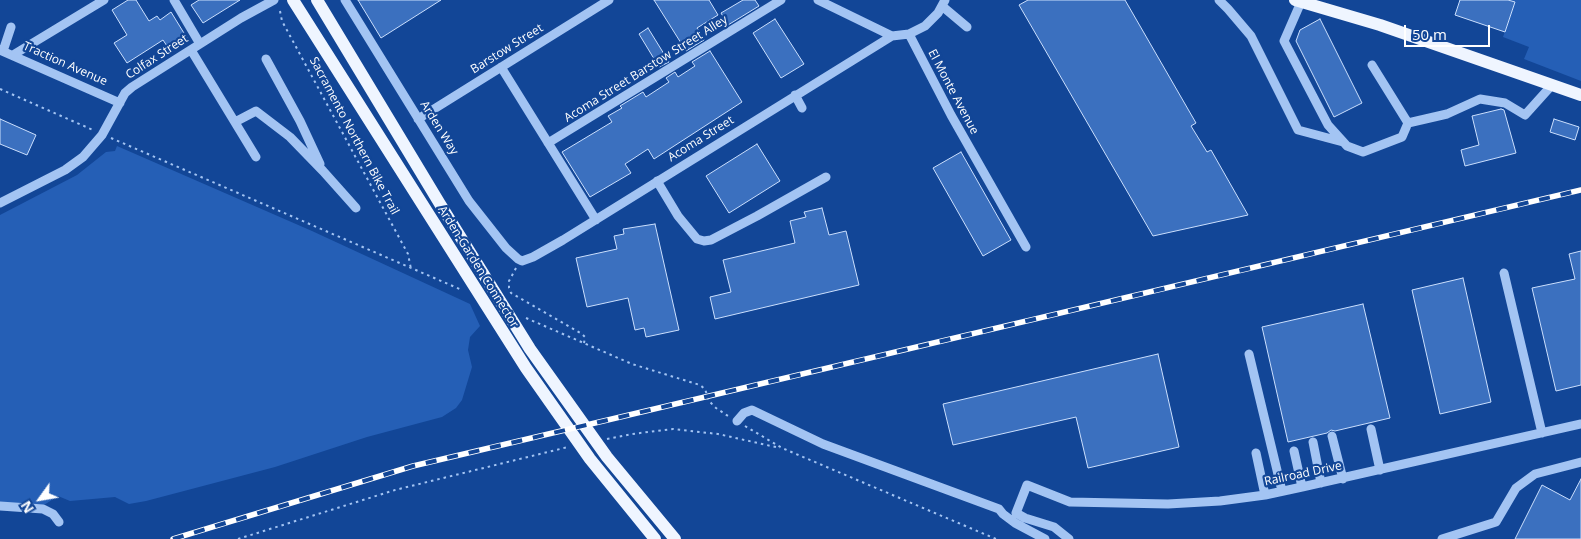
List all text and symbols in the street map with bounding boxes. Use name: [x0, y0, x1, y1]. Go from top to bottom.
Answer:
street label: Acoma Street Barstow Street Alley: [562, 13, 730, 125]
scale bar: [1406, 15, 1492, 47]
street label: Barstow Street: [468, 21, 546, 77]
text: 50 m: [1412, 24, 1447, 44]
street label: Colfax Street: [123, 32, 191, 82]
street label: Traction Avenue: [21, 39, 109, 89]
street label: El Monte Avenue: [925, 47, 981, 137]
street label: Sacramento Northern Bike Trail: [306, 55, 402, 217]
street label: Arden Way: [417, 98, 461, 158]
street label: Acoma Street: [665, 113, 737, 165]
street label: Arden-Garden Connector: [435, 203, 521, 331]
street label: Railroad Drive: [1263, 459, 1343, 489]
north arrow: [15, 474, 65, 524]
text: N: [16, 497, 38, 517]

